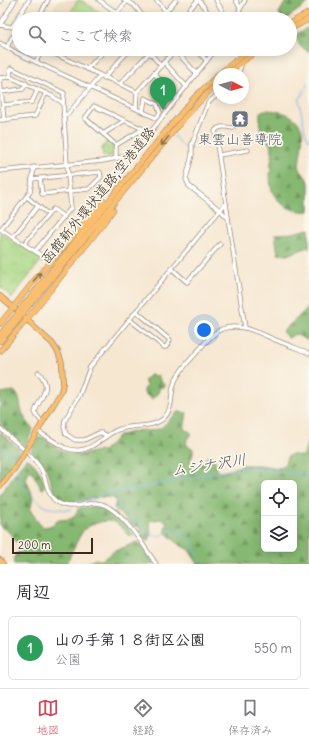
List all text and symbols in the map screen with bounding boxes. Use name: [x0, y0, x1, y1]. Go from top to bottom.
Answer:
search box: [12, 12, 297, 56]
icon: search: [26, 23, 48, 45]
text: ここで検索: [58, 26, 133, 45]
north arrow: [213, 68, 249, 104]
pin: 1: [150, 77, 176, 110]
temple icon: 東雲山善導院: [230, 109, 250, 129]
street label: 函館新外環状道路;空港道路: [37, 123, 159, 267]
place label: 東雲山善導院: [198, 130, 282, 148]
one-way arrow: [160, 136, 169, 147]
one-way arrow: [33, 272, 42, 282]
your location: [194, 320, 214, 340]
water label: ムジナ沢川: [170, 449, 247, 480]
map controls: [261, 480, 297, 552]
button: locate: [261, 480, 297, 516]
button: layers: [261, 516, 297, 552]
scale bar: [12, 536, 93, 555]
text: 200 m: [18, 538, 51, 552]
text: 周辺: [16, 581, 50, 603]
text: 山の手第１８街区公園: [55, 630, 205, 649]
text: 1: [27, 640, 33, 657]
text: 550 m: [254, 640, 292, 657]
text: 公園: [55, 651, 81, 668]
tab: 地図: [37, 697, 59, 737]
tab: 経路: [132, 697, 154, 737]
tab: 保存済み: [228, 697, 272, 737]

